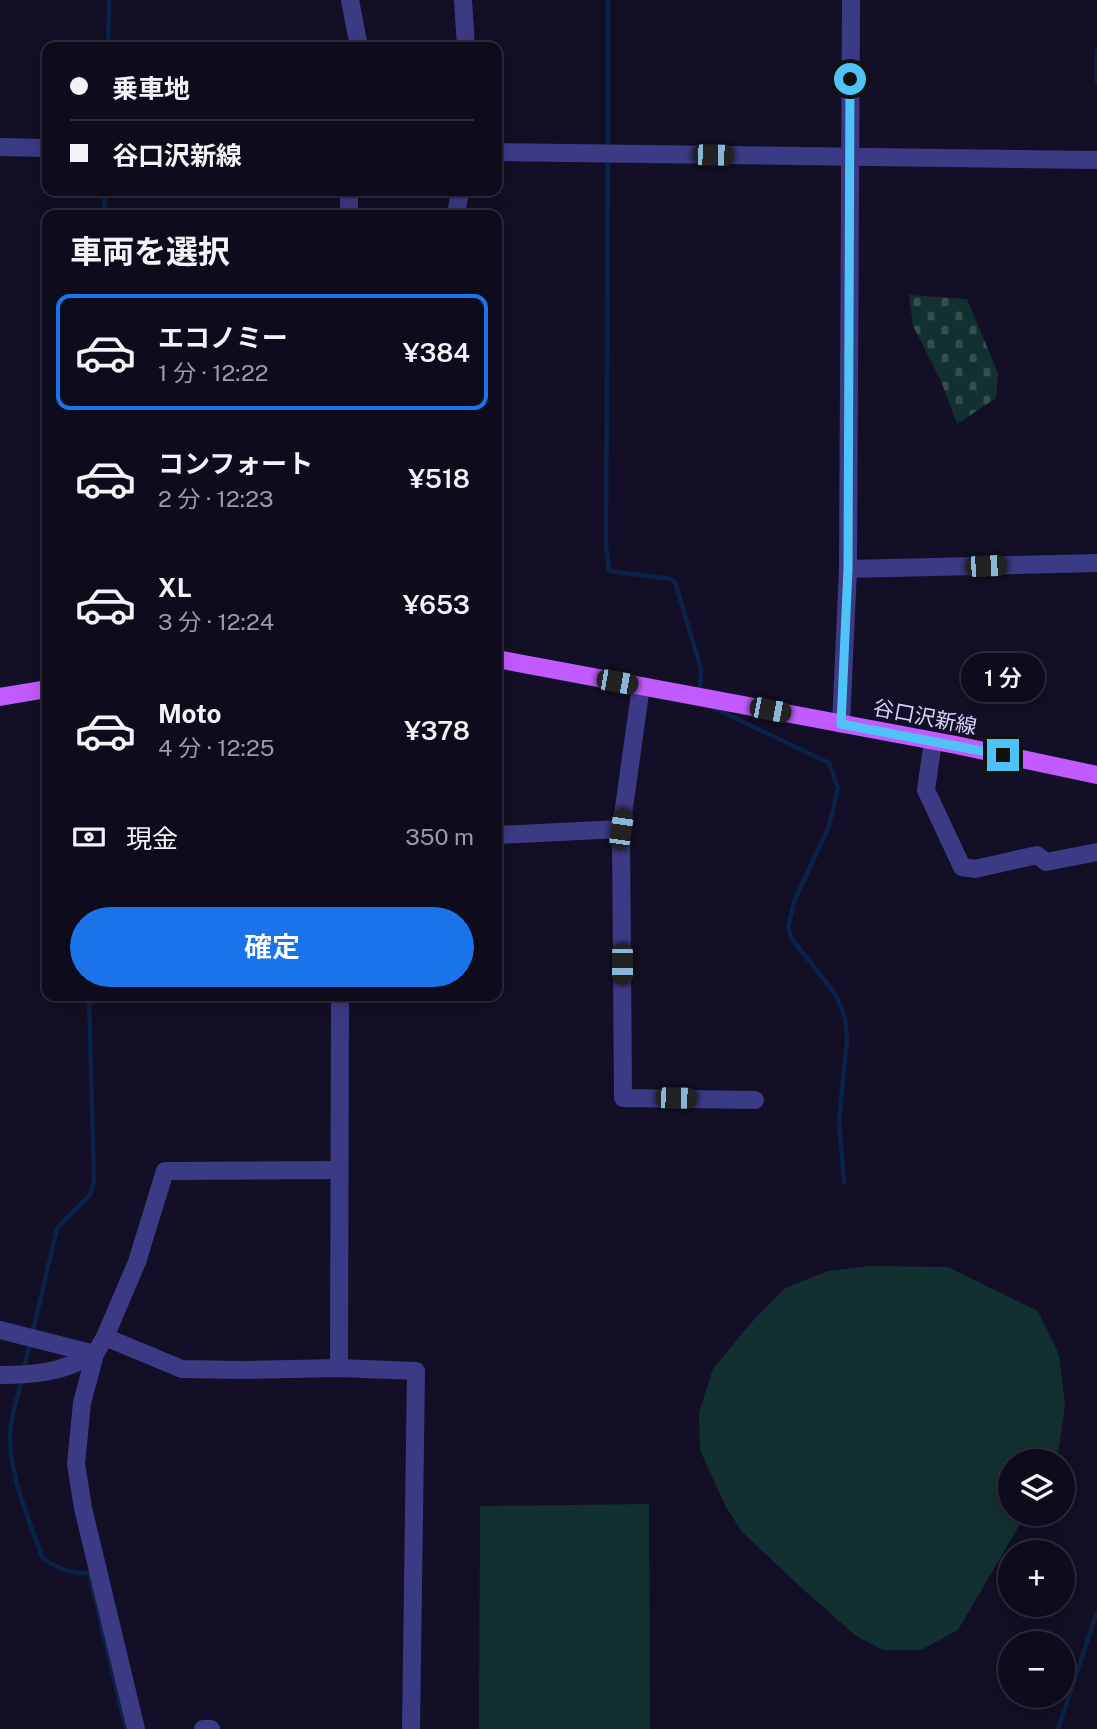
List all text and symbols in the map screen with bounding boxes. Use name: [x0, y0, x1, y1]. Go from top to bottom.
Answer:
route start: [834, 63, 866, 95]
text: 乗車地: [112, 73, 190, 104]
text: 谷口沢新線: [112, 140, 242, 171]
car: [692, 144, 735, 166]
text: 車両を選択: [70, 233, 230, 270]
icon: car: [74, 321, 137, 384]
text: エコノミー: [158, 322, 288, 353]
text: ¥384: [403, 337, 470, 368]
text: 1 分 · 12:22: [158, 359, 268, 386]
icon: car: [74, 447, 137, 510]
text: コンフォート: [158, 448, 313, 479]
text: ¥518: [408, 463, 470, 494]
text: 2 分 · 12:23: [158, 485, 274, 512]
car: [965, 555, 1008, 577]
text: XL: [158, 572, 192, 603]
icon: car: [74, 573, 137, 636]
text: ¥653: [403, 589, 470, 620]
text: 3 分 · 12:24: [158, 608, 274, 635]
callout: 1 分: [961, 654, 1045, 702]
text: 1 分: [984, 664, 1022, 691]
car: [595, 668, 640, 696]
street label: 谷口沢新線: [871, 695, 979, 739]
car: [748, 696, 793, 724]
text: Moto: [158, 698, 221, 729]
icon: car: [74, 699, 137, 762]
text: ¥378: [404, 715, 470, 746]
text: 4 分 · 12:25: [158, 734, 275, 761]
route end: [987, 739, 1019, 771]
car: [608, 807, 635, 851]
icon: cash: [70, 818, 108, 856]
text: 現金: [126, 823, 178, 854]
text: 350 m: [405, 823, 474, 850]
button: 確定: [70, 907, 474, 987]
car: [612, 943, 633, 985]
car: [655, 1087, 698, 1109]
map controls: [998, 1449, 1075, 1708]
button: layers: [998, 1449, 1075, 1526]
button: +: [998, 1540, 1075, 1617]
button: −: [998, 1631, 1075, 1708]

